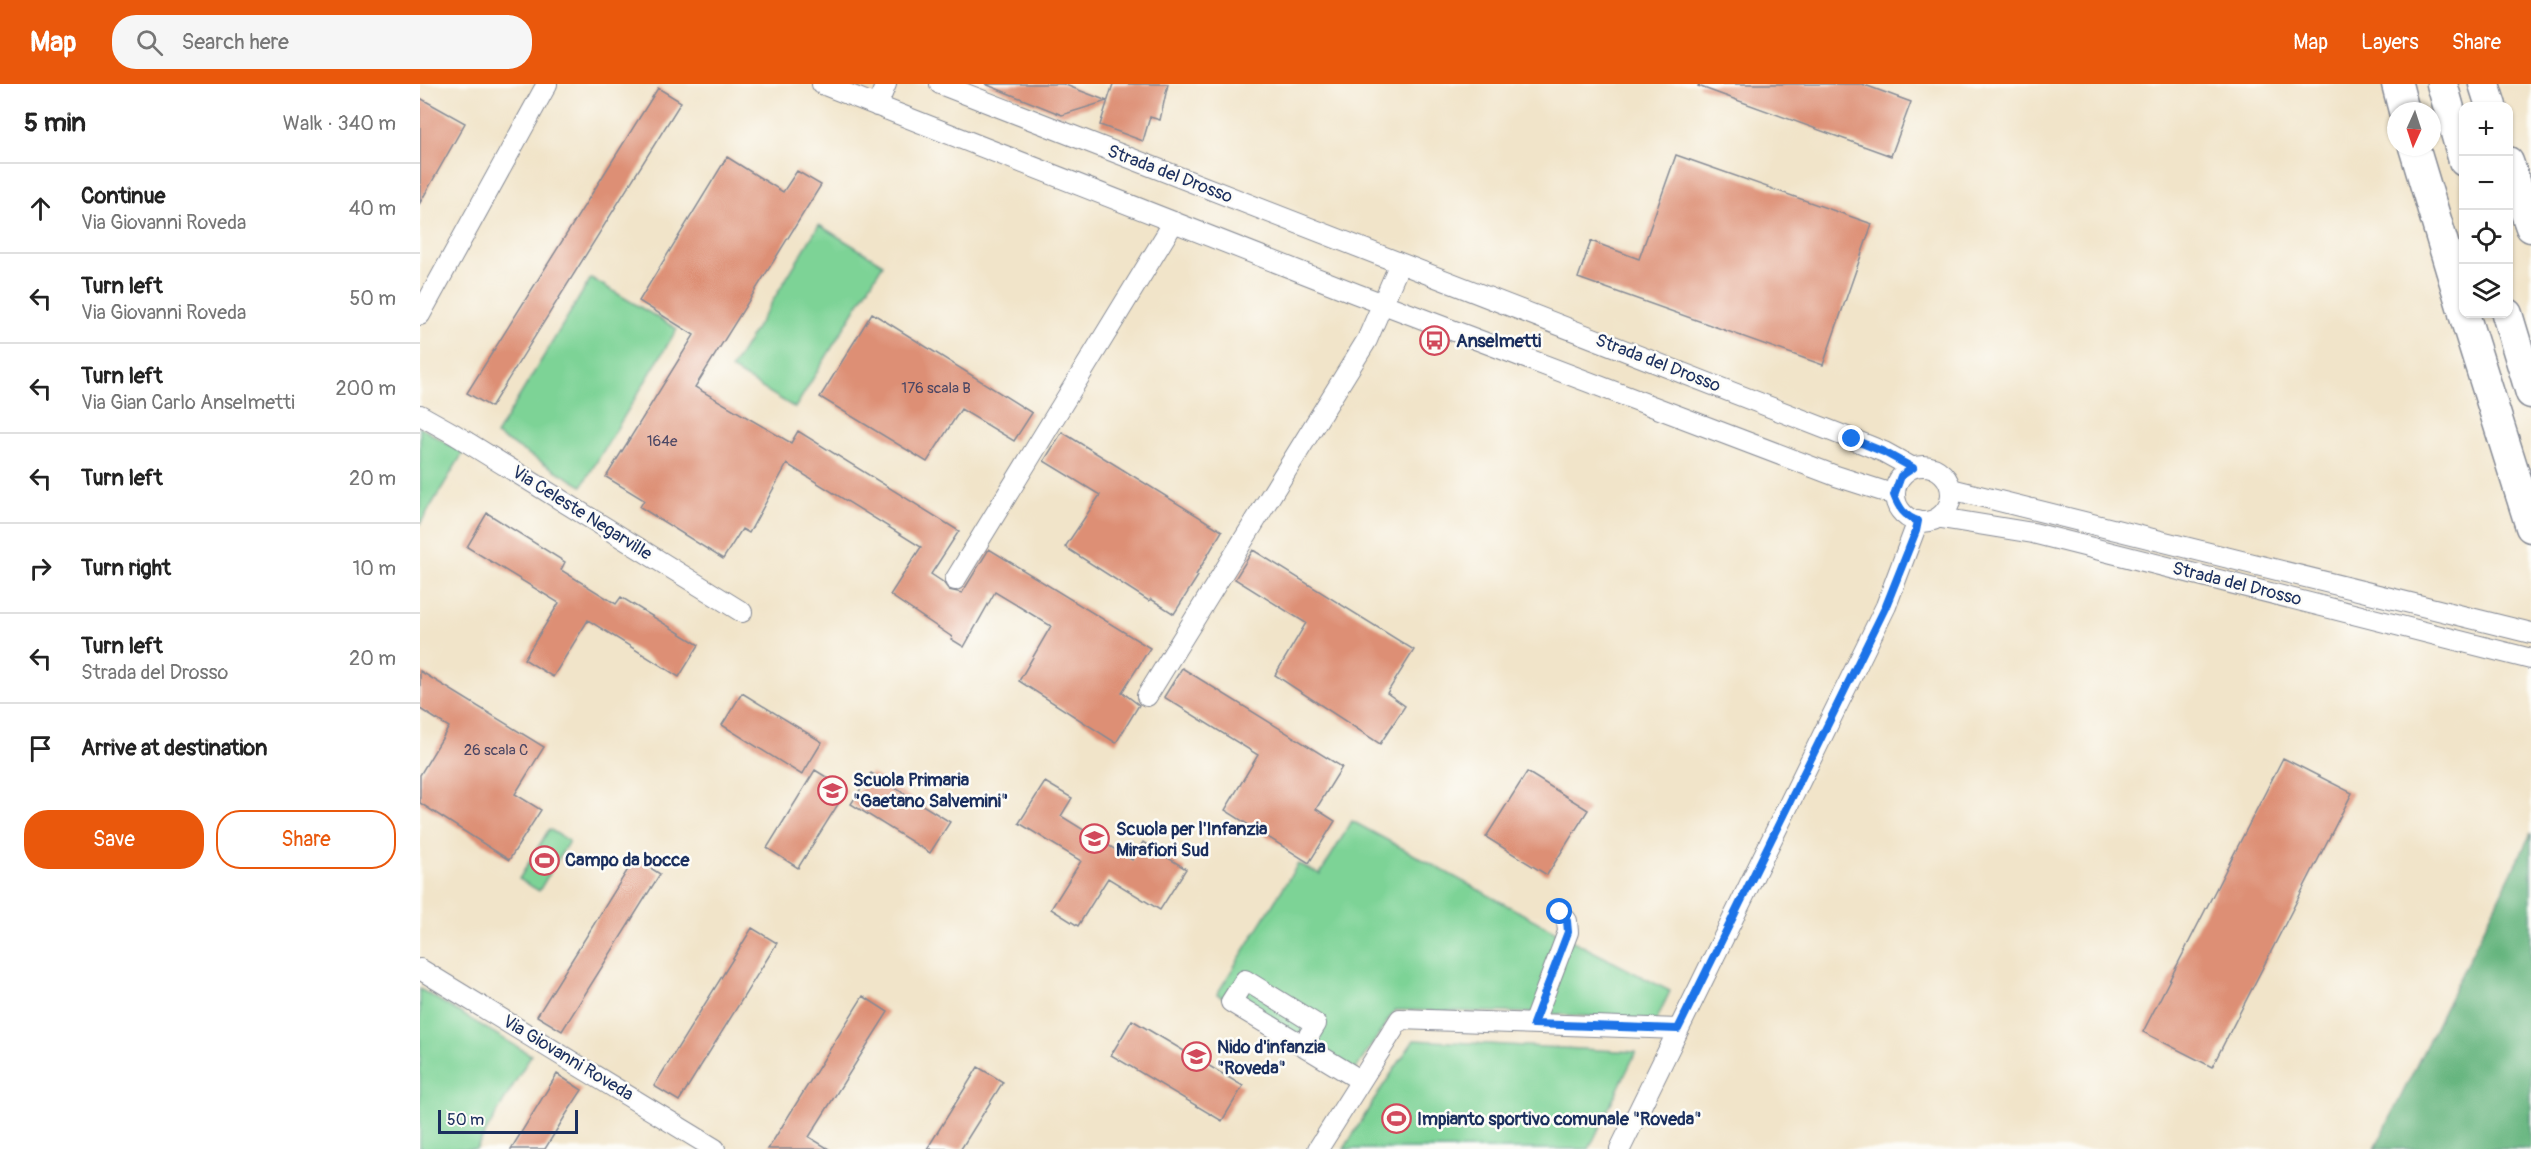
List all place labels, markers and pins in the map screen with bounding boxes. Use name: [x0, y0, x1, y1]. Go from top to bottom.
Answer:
bus stop icon: Anselmetti: [1419, 325, 1451, 357]
place label: Anselmetti: [1456, 330, 1541, 353]
place label: Scuola Primaria "Gaetano Salvemini": [853, 769, 1008, 813]
school or university icon: Scuola Primaria "Gaetano Salvemini": [816, 774, 848, 806]
place label: Scuola per l'Infanzia Mirafiori Sud: [1116, 818, 1268, 862]
school or university icon: Scuola per l'Infanzia Mirafiori Sud: [1079, 823, 1111, 855]
sports icon: Campo da bocce: [528, 844, 560, 876]
place label: Campo da bocce: [565, 849, 690, 872]
place label: Nido d'infanzia "Roveda": [1217, 1036, 1326, 1080]
school or university icon: Nido d'infanzia "Roveda": [1180, 1041, 1212, 1073]
sports icon: Impianto sportivo comunale "Roveda": [1380, 1103, 1412, 1135]
place label: Impianto sportivo comunale "Roveda": [1417, 1108, 1702, 1131]

